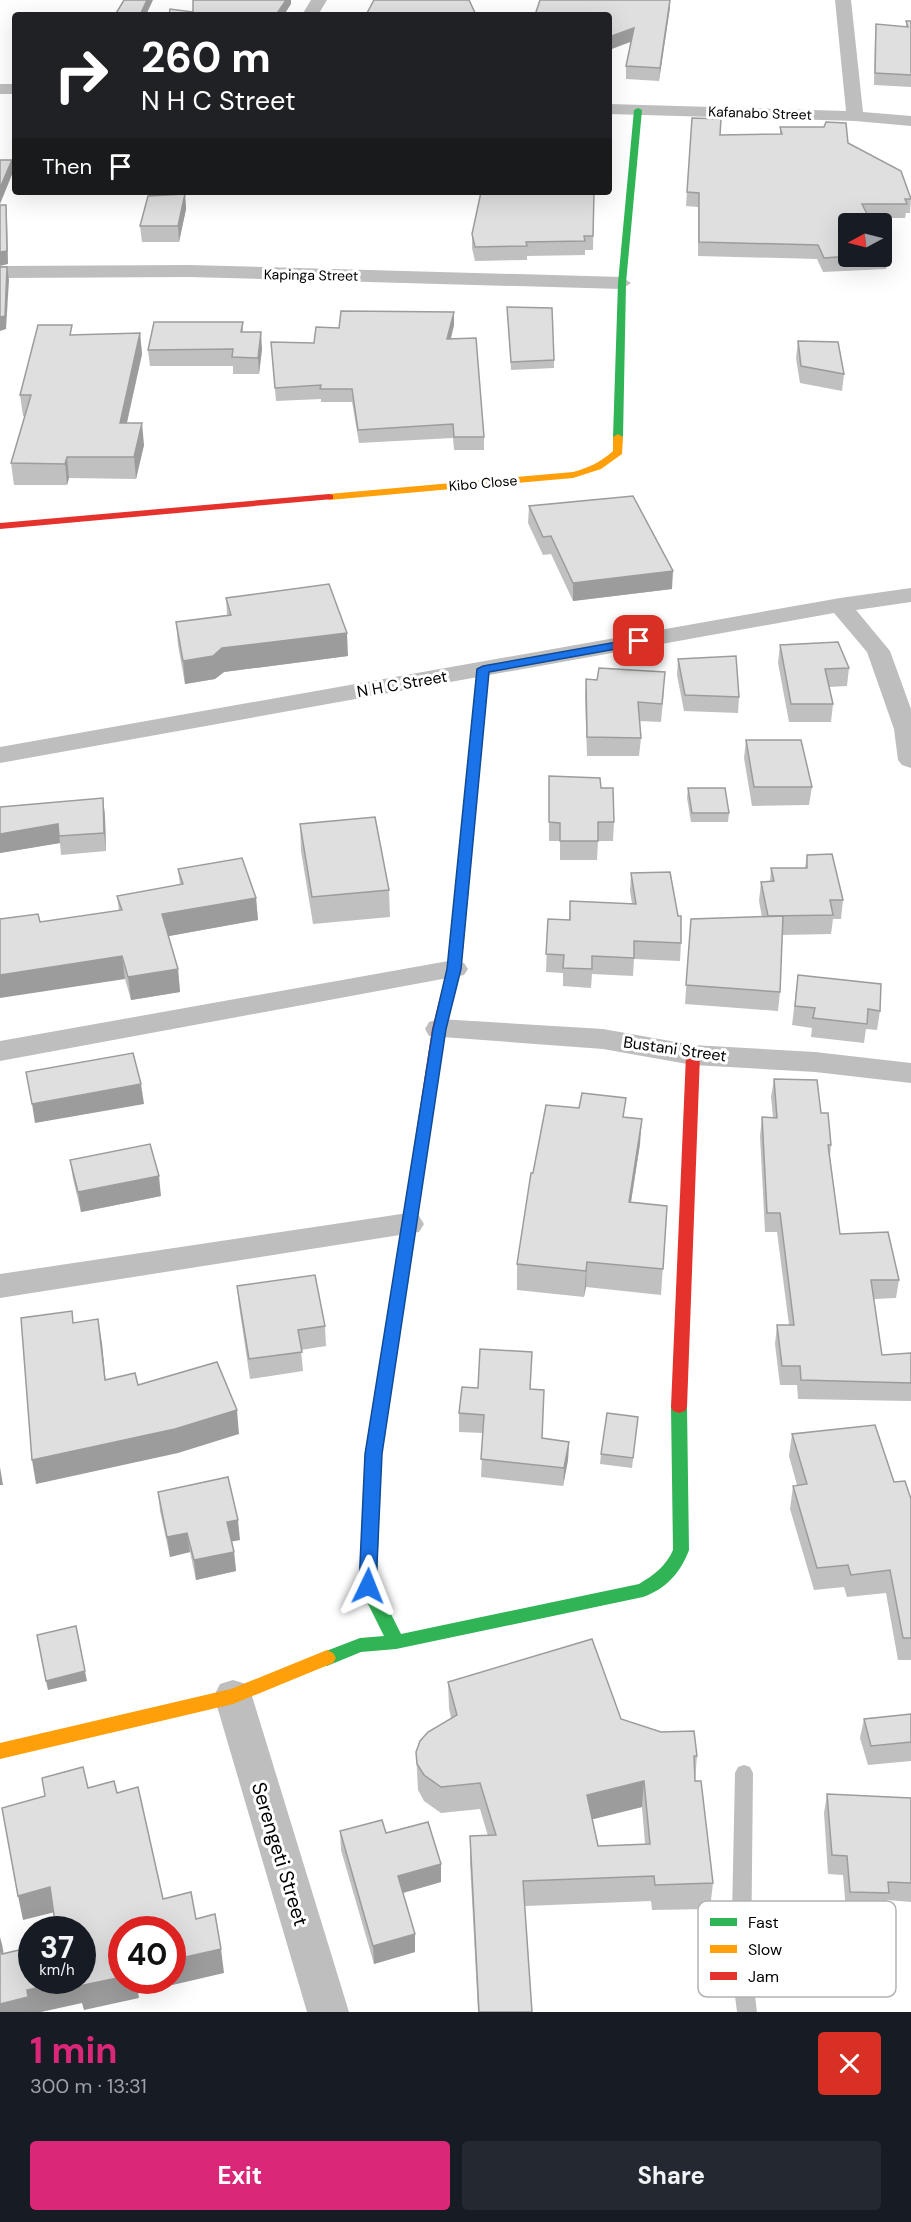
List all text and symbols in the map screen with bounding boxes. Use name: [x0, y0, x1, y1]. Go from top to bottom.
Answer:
text: 260 m: [141, 30, 271, 85]
icon: right: [42, 36, 120, 114]
text: N H C Street: [141, 83, 295, 118]
street label: Kafanabo Street: [708, 102, 812, 124]
icon: arrive: [104, 150, 137, 183]
text: Then: [42, 152, 92, 181]
north arrow: [838, 213, 892, 267]
map controls: [838, 213, 892, 267]
street label: Kapinga Street: [264, 265, 358, 285]
street label: Kibo Close: [448, 471, 518, 495]
pin: [613, 615, 664, 666]
icon: arrive: [622, 624, 655, 657]
street label: N H C Street: [355, 666, 449, 702]
street label: Bustani Street: [622, 1031, 728, 1067]
position arrow: [336, 1554, 400, 1618]
street label: Serengeti Street: [246, 1779, 314, 1929]
legend: [698, 1901, 896, 1997]
text: Fast: [748, 1912, 779, 1933]
speed limit sign: 40: [108, 1916, 186, 1994]
text: 37: [40, 1928, 74, 1967]
text: Slow: [748, 1939, 782, 1960]
text: km/h: [39, 1960, 75, 1980]
text: Jam: [748, 1966, 779, 1987]
text: 1 min: [30, 2027, 118, 2074]
button: close: [818, 2032, 881, 2095]
text: 300 m · 13:31: [30, 2073, 147, 2099]
button: Exit: [30, 2141, 450, 2210]
button: Share: [462, 2141, 881, 2210]

